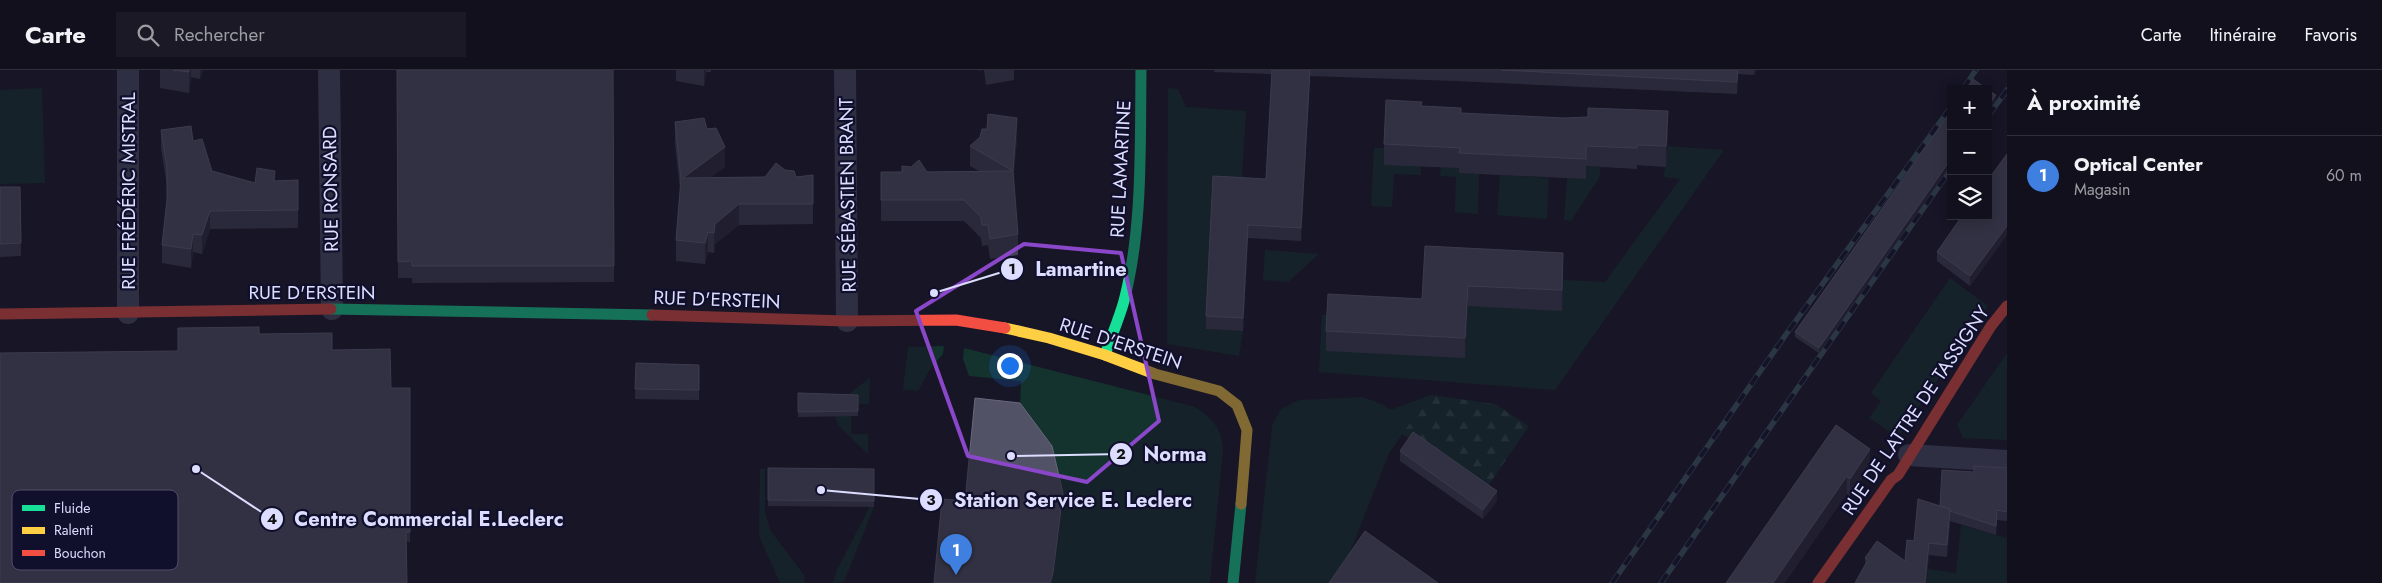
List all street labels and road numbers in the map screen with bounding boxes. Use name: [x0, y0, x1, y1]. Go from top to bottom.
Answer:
street label: RUE FRÉDÉRIC MISTRAL: [115, 92, 142, 290]
street label: RUE SÉBASTIEN BRANT: [832, 97, 863, 292]
street label: RUE LAMARTINE: [1103, 100, 1138, 238]
street label: RUE RONSARD: [316, 126, 345, 252]
street label: RUE D'ERSTEIN: [248, 279, 376, 306]
street label: RUE D'ERSTEIN: [653, 284, 781, 315]
street label: RUE DE LATTRE DE TASSIGNY: [1835, 300, 1996, 520]
street label: RUE D'ERSTEIN: [1056, 311, 1185, 376]

